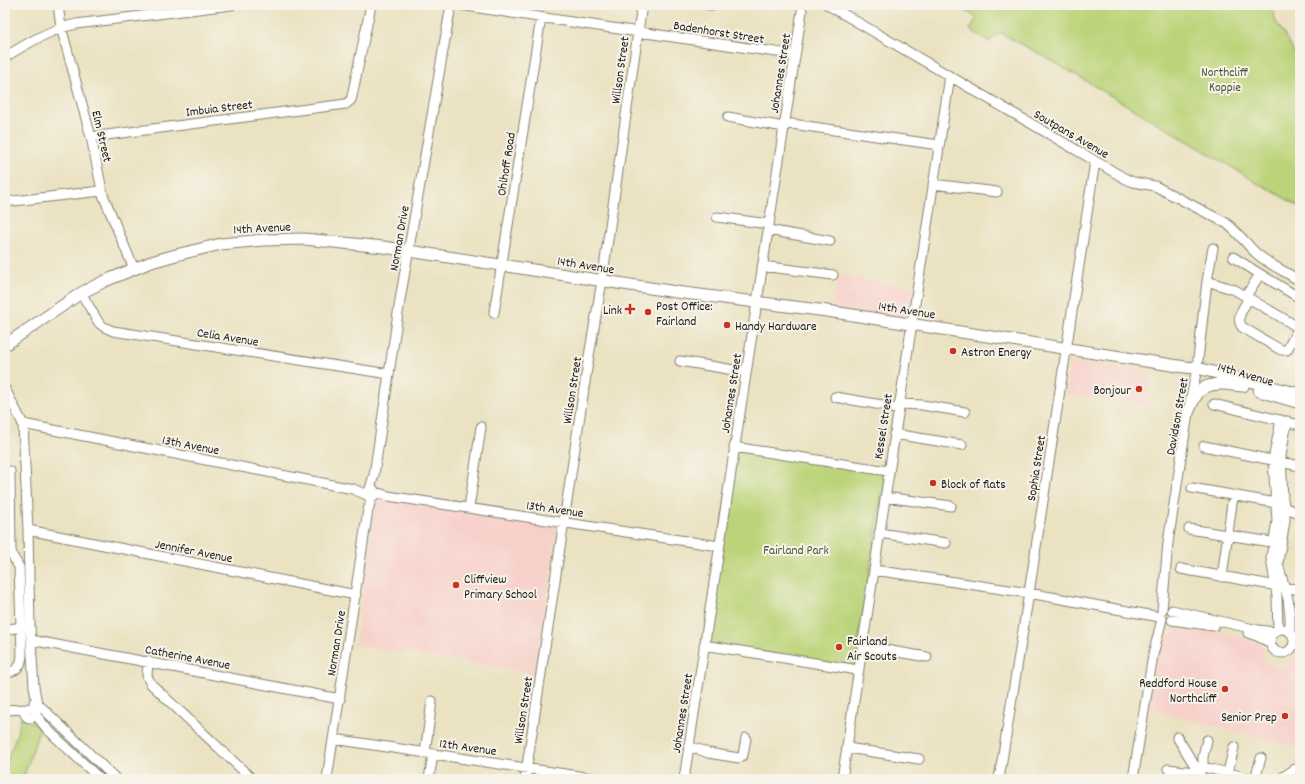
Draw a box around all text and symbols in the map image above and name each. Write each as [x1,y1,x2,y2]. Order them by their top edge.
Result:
street label: Badenhorst Street [672,17,765,50]
street label: Johannes Street [766,32,797,115]
street label: Willson Street [607,35,636,105]
park label: Northcliff Koppie [1201,64,1249,98]
street label: Imbuia Street [185,96,254,123]
street label: Soutpans Avenue [1030,106,1112,165]
street label: Elm Street [85,109,116,164]
street label: Ohlhoff Road [493,131,522,198]
street label: Norman Drive [385,204,416,273]
street label: 14th Avenue [233,218,292,240]
street label: 14th Avenue [556,253,616,280]
place label: Post Office: Fairland [656,298,712,332]
street label: 14th Avenue [877,298,937,325]
place label: Link [603,302,622,321]
marker: Link [625,304,635,314]
marker: Post Office: Fairland [643,307,653,317]
place label: Handy Hardware [735,318,817,337]
marker: Handy Hardware [722,320,732,330]
street label: Celia Avenue [195,324,260,353]
place label: Astron Energy [961,344,1032,363]
marker: Astron Energy [948,346,958,356]
street label: Johannes Street [717,352,748,435]
street label: Willson Street [559,355,588,425]
street label: 14th Avenue [1215,358,1276,393]
street label: Davidson Street [1162,376,1195,457]
place label: Bonjour [1093,382,1131,401]
marker: Bonjour [1134,384,1144,394]
street label: Kessel Street [870,392,899,461]
street label: 13th Avenue [160,432,221,461]
street label: Sophia Street [1023,434,1052,503]
place label: Block of flats [941,476,1006,495]
marker: Block of flats [928,478,938,488]
street label: 13th Avenue [525,497,585,524]
street label: Jennifer Avenue [153,536,234,569]
park label: Fairland Park [763,542,829,561]
place label: Cliffview Primary School [464,571,537,605]
marker: Cliffview Primary School [451,580,461,590]
street label: Norman Drive [323,609,352,678]
place label: Fairland Air Scouts [847,633,897,667]
street label: Catherine Avenue [143,641,232,676]
marker: Fairland Air Scouts [834,642,844,652]
street label: Johannes Street [668,672,699,755]
street label: Willson Street [510,675,539,745]
place label: Reddford House Northcliff [1139,675,1217,709]
marker: Reddford House Northcliff [1220,684,1230,694]
place label: Senior Prep [1221,709,1277,728]
marker: Senior Prep [1280,711,1290,721]
street label: 12th Avenue [438,735,498,762]

